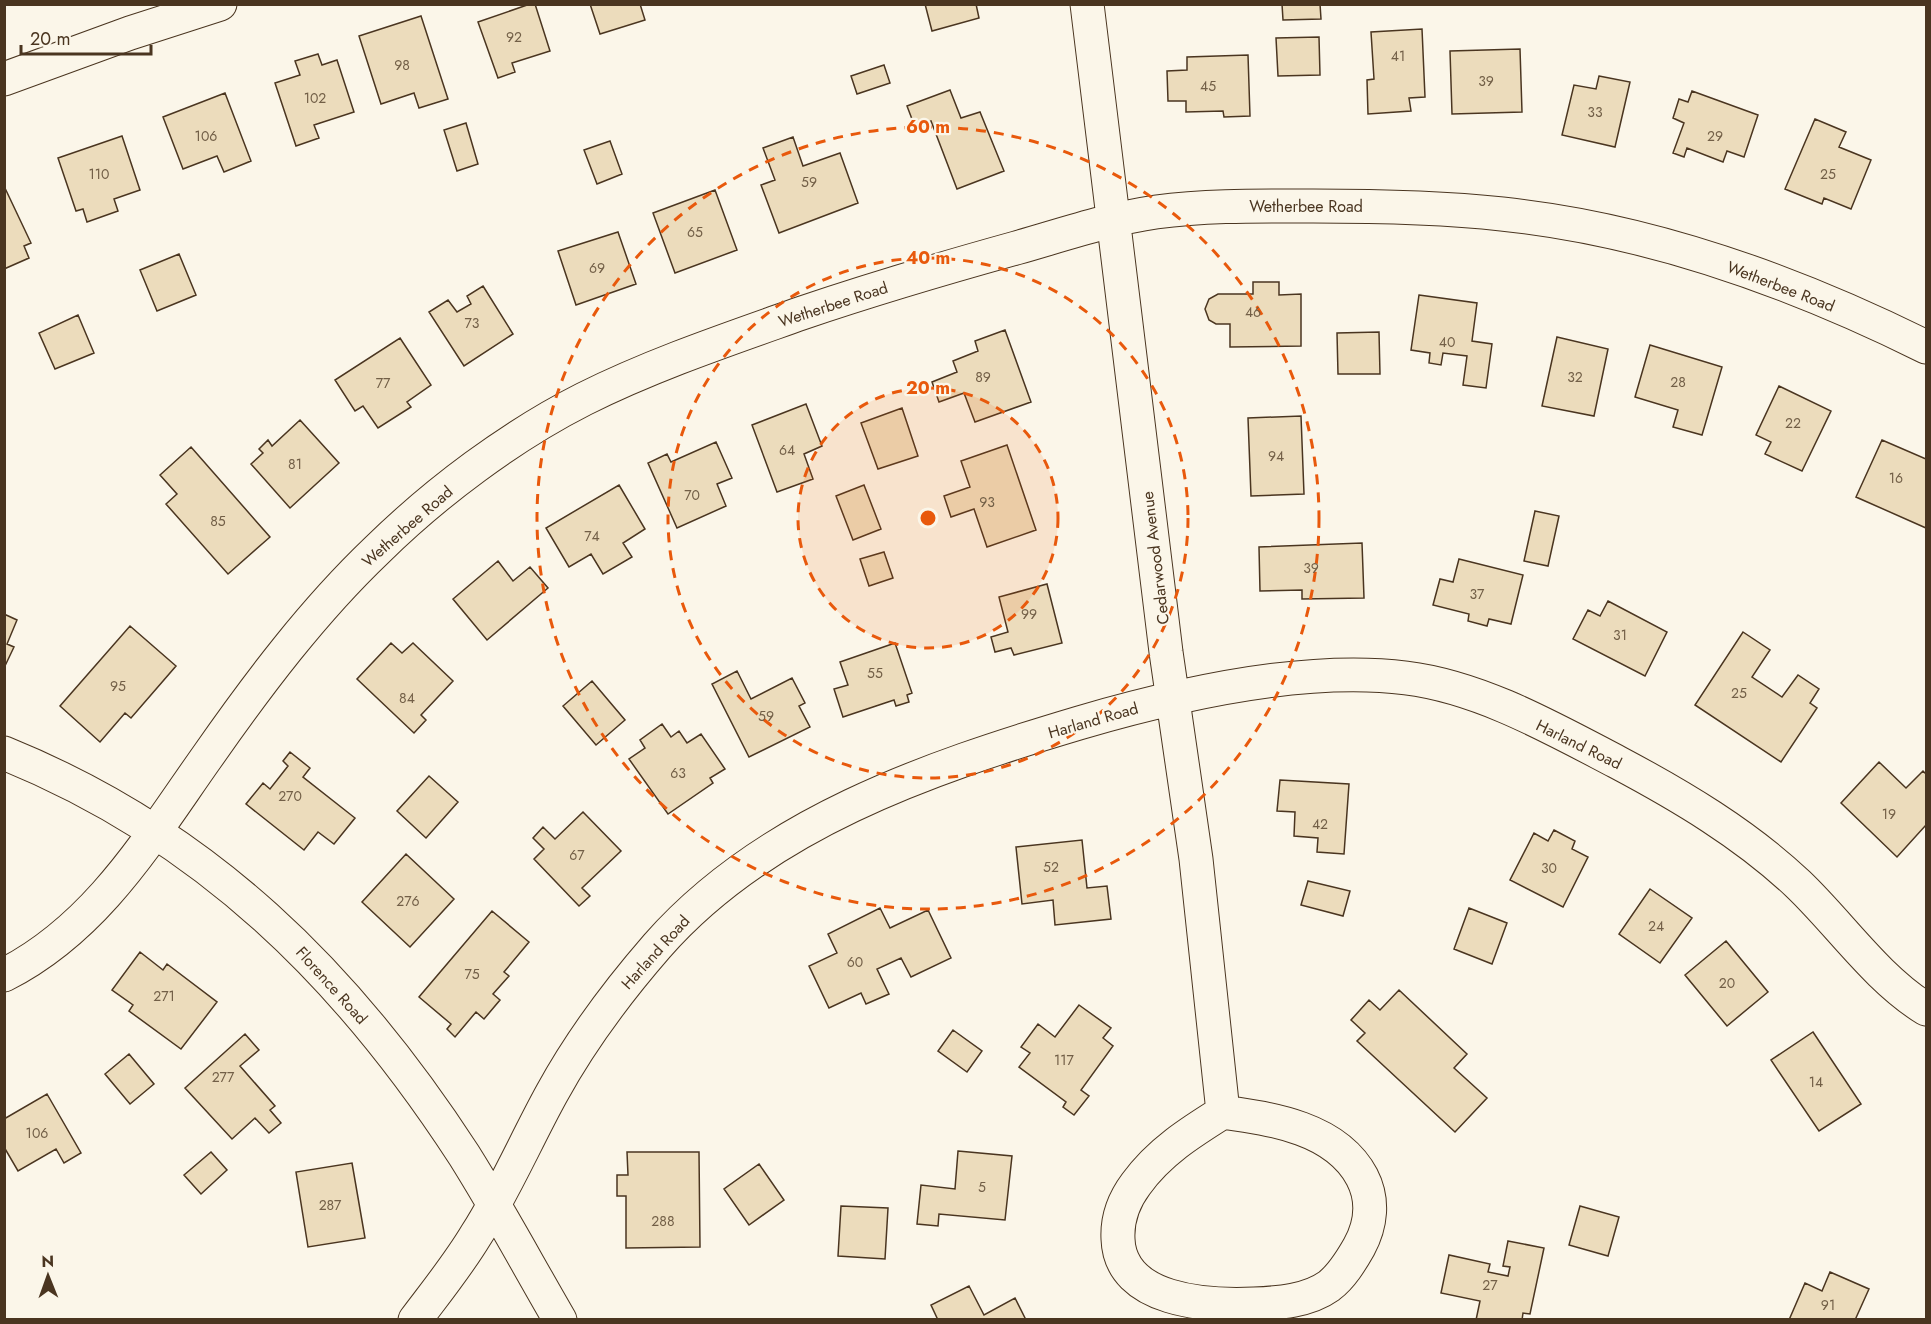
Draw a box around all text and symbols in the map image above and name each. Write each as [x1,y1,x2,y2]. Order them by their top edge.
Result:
scale bar [21,18,152,56]
text: 20 m [30,26,70,52]
house number: 92 [506,27,522,47]
house number: 41 [1391,46,1405,66]
house number: 98 [394,55,410,75]
house number: 39 [1478,71,1494,91]
house number: 45 [1200,76,1216,96]
house number: 102 [304,88,326,108]
house number: 33 [1587,102,1603,122]
text: 60 m [906,114,950,140]
house number: 106 [195,126,217,146]
house number: 29 [1707,126,1723,146]
house number: 110 [89,164,110,184]
house number: 25 [1820,164,1836,184]
house number: 59 [801,172,817,192]
street label: Wetherbee Road [1249,195,1363,218]
house number: 65 [687,222,703,242]
text: 40 m [906,245,950,271]
street label: Wetherbee Road [1724,255,1838,318]
house number: 69 [589,258,605,278]
street label: Wetherbee Road [776,276,891,333]
house number: 46 [1245,302,1261,322]
house number: 73 [465,313,480,333]
house number: 40 [1439,332,1455,352]
house number: 89 [975,367,991,387]
house number: 32 [1567,367,1583,387]
house number: 28 [1670,372,1686,392]
house number: 77 [376,373,391,393]
text: 20 m [906,375,950,401]
house number: 22 [1785,413,1801,433]
house number: 64 [779,440,795,460]
house number: 94 [1268,446,1284,466]
house number: 81 [288,454,302,474]
house number: 16 [1889,468,1903,488]
street label: Wetherbee Road [357,480,458,572]
house number: 70 [684,485,700,505]
street label: Cedarwood Avenue [1136,490,1175,626]
house number: 93 [979,492,995,512]
centre of rings [918,508,938,528]
house number: 85 [210,511,226,531]
house number: 74 [584,526,600,546]
house number: 39 [1303,558,1319,578]
house number: 37 [1470,584,1485,604]
house number: 99 [1021,604,1037,624]
house number: 31 [1613,625,1627,645]
house number: 55 [867,663,883,683]
house number: 95 [110,676,126,696]
house number: 25 [1731,683,1747,703]
house number: 84 [399,688,415,708]
street label: Harland Road [1045,697,1141,744]
house number: 59 [758,706,774,726]
street label: Harland Road [1532,714,1626,775]
house number: 63 [670,763,686,783]
house number: 270 [278,786,302,806]
house number: 19 [1882,804,1896,824]
house number: 42 [1312,814,1328,834]
house number: 67 [569,845,585,865]
house number: 52 [1043,857,1059,877]
house number: 30 [1541,858,1557,878]
house number: 276 [396,891,420,911]
street label: Harland Road [616,910,695,995]
house number: 24 [1648,916,1664,936]
street label: Florence Road [290,941,373,1029]
house number: 60 [847,952,863,972]
house number: 75 [464,964,480,984]
house number: 20 [1719,973,1735,993]
house number: 271 [153,986,175,1006]
house number: 117 [1054,1050,1075,1070]
house number: 277 [212,1067,235,1087]
house number: 14 [1809,1072,1823,1092]
house number: 106 [26,1123,48,1143]
house number: 5 [978,1177,986,1197]
house number: 287 [319,1195,342,1215]
house number: 288 [651,1211,675,1231]
north arrow [18,1246,78,1306]
text: N [41,1250,54,1273]
house number: 27 [1482,1275,1498,1295]
house number: 91 [1821,1295,1835,1315]

